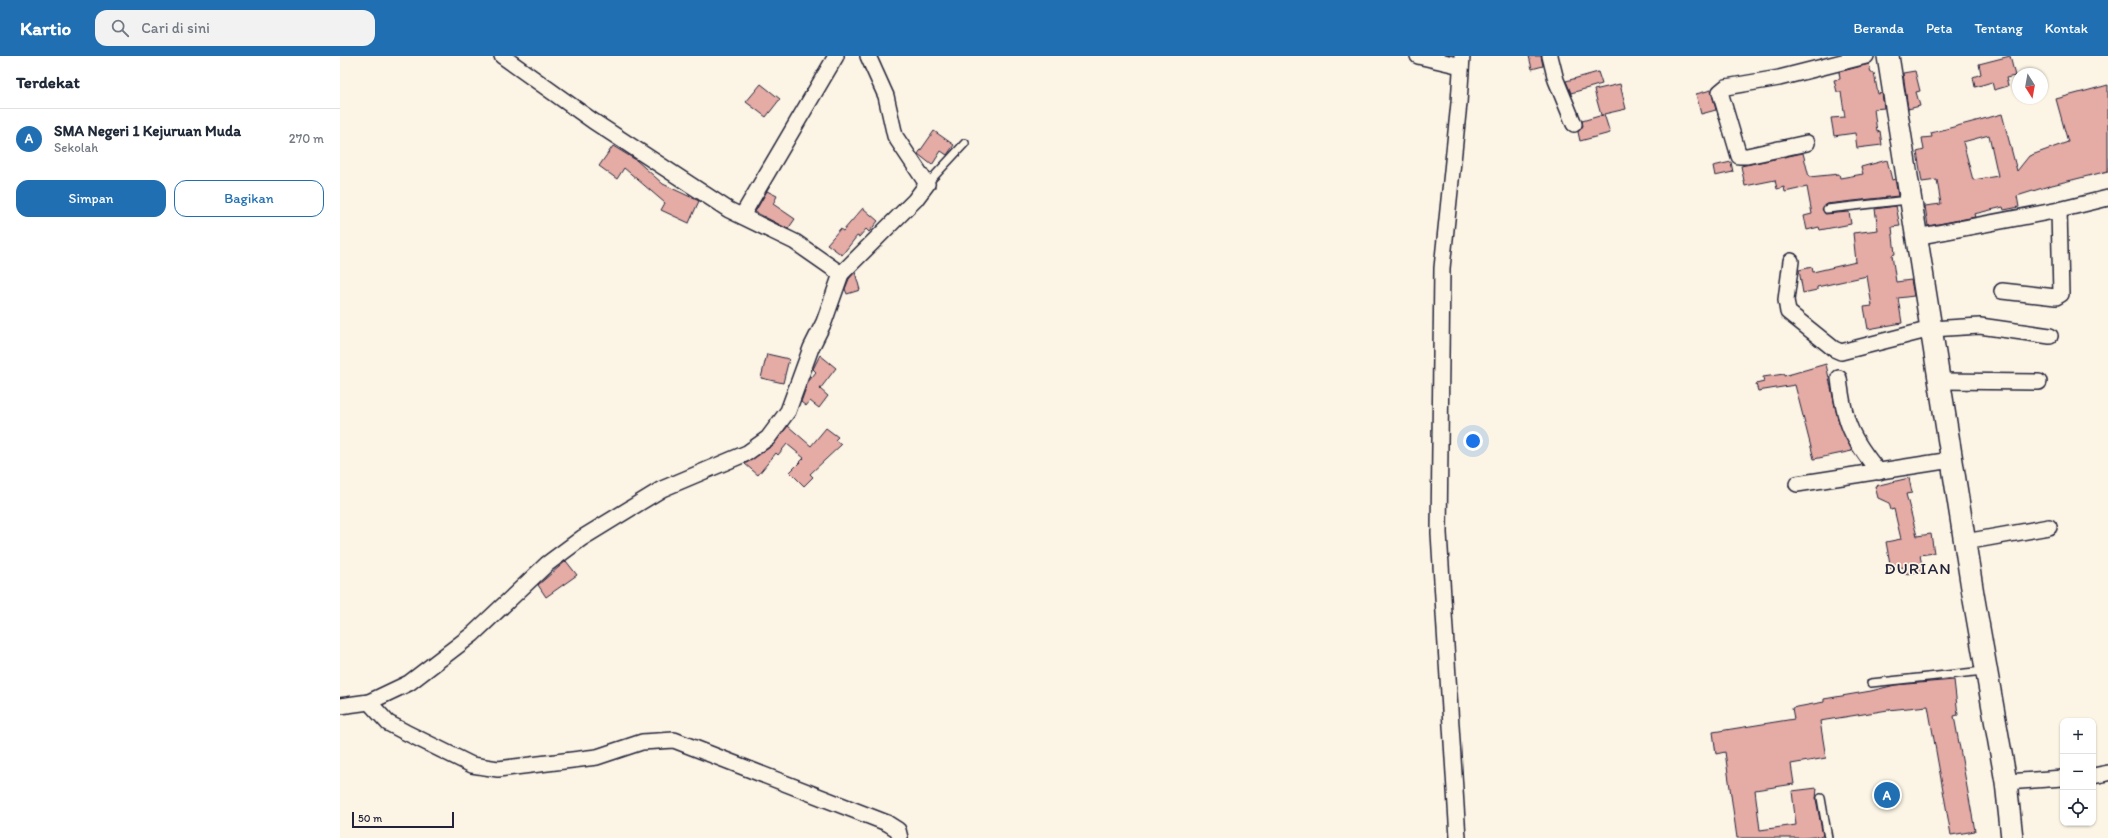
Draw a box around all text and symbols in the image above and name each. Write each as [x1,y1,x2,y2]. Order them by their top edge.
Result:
search box [95,10,375,46]
text: Kartio [20,17,71,40]
icon: search [109,17,131,39]
text: Cari di sini [141,19,210,37]
text: Beranda [1853,20,1904,37]
text: Peta [1926,20,1952,37]
text: Tentang [1974,20,2023,37]
text: Kontak [2045,20,2088,37]
north arrow [2012,68,2048,104]
text: Terdekat [16,72,80,92]
text: SMA Negeri 1 Kejuruan Muda [54,122,241,140]
text: A [25,131,33,146]
text: 270 m [289,131,324,146]
text: Sekolah [54,140,98,155]
button: Simpan [16,180,166,217]
button: Bagikan [174,180,324,217]
your location [1463,431,1483,451]
district label: DURIAN [1884,558,1952,578]
map controls [2060,718,2096,826]
button: + [2060,718,2096,754]
button: − [2060,754,2096,790]
pin: A [1874,780,1900,810]
button: locate [2060,790,2096,826]
scale bar [352,810,454,829]
text: 50 m [358,812,382,825]

